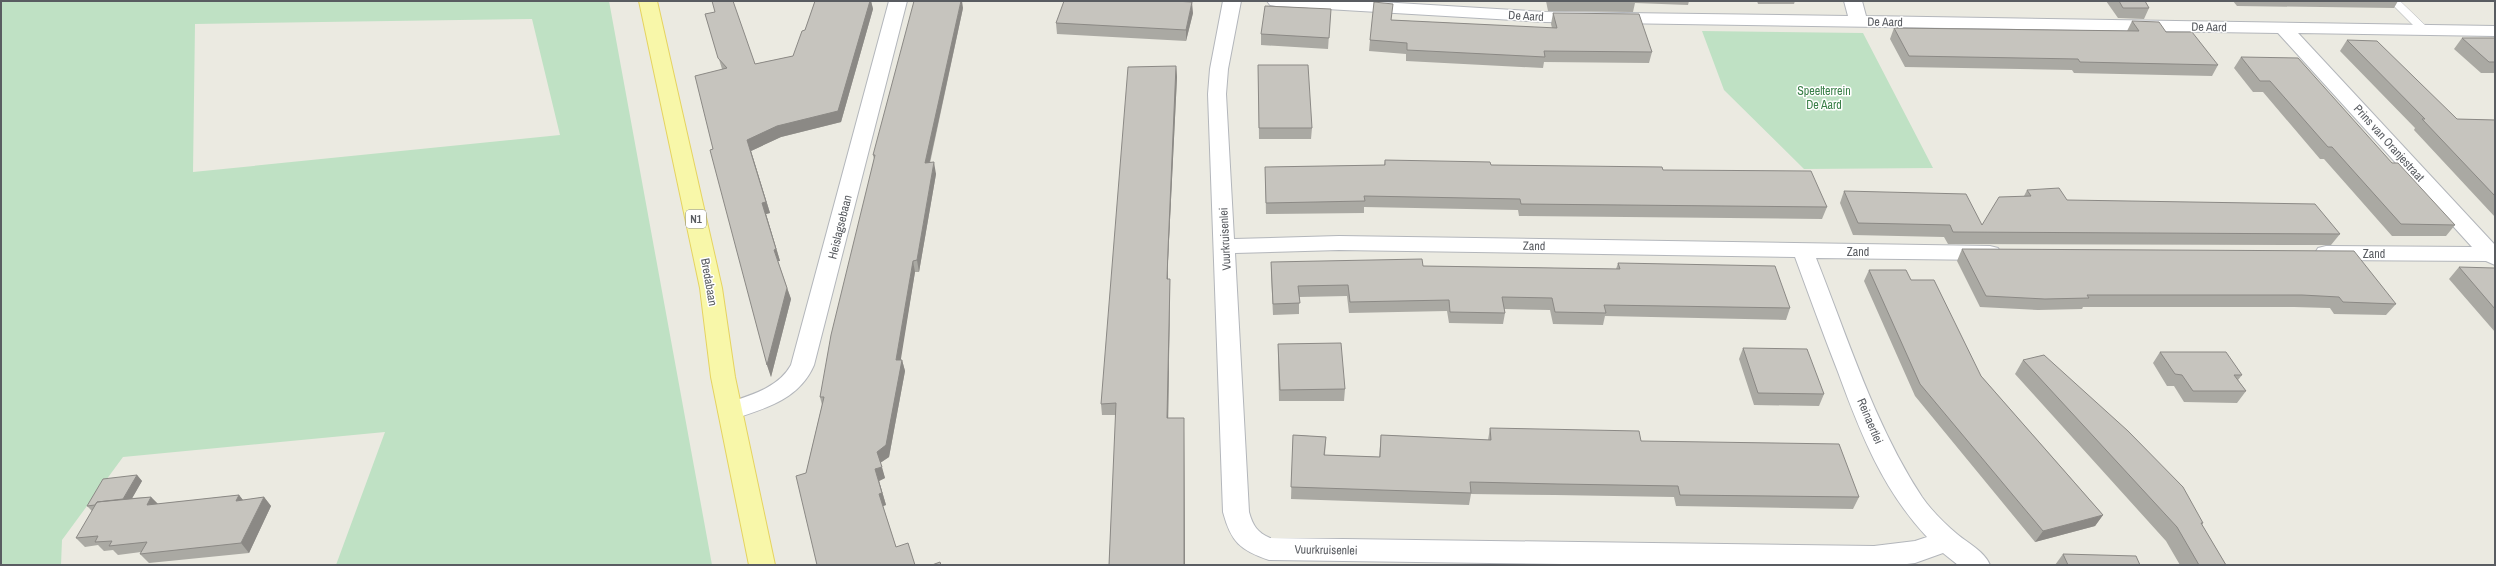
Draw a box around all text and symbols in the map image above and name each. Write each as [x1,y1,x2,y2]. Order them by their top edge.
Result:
street label: De Aard [1508,7,1544,25]
street label: De Aard [1867,14,1903,30]
street label: De Aard [2191,19,2227,35]
park label: Speelterrein De Aard [1797,83,1851,113]
street label: Prins van Oranjestraat [2350,101,2428,185]
street label: Heislagsebaan [824,193,856,261]
street label: Vuurkruisenlei [1215,207,1235,271]
road number: N1 [686,210,706,228]
street label: Zand [1523,238,1545,254]
street label: Zand [1847,244,1869,260]
street label: Zand [2363,246,2385,262]
street label: Bredabaan [697,257,721,307]
street label: Reinaertlei [1853,396,1887,446]
street label: Vuurkruisenlei [1294,541,1358,559]

